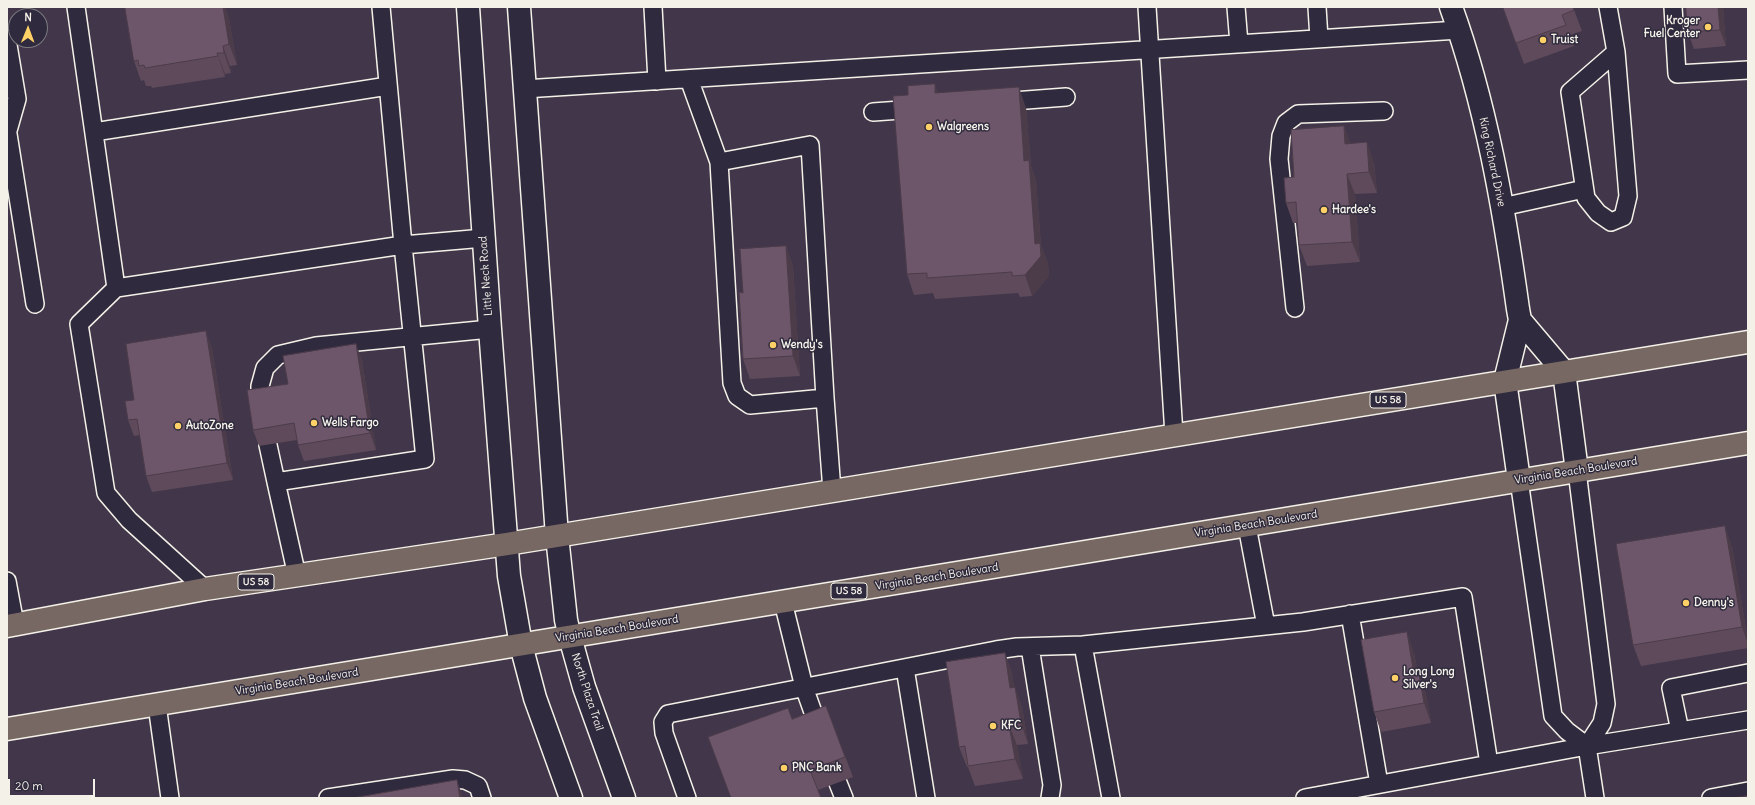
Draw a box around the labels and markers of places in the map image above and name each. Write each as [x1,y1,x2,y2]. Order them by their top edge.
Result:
place label: Kroger Fuel Center [1644,14,1700,40]
marker: Kroger Fuel Center [1703,22,1713,32]
place label: Truist [1551,33,1578,47]
marker: Truist [1538,35,1548,45]
place label: Walgreens [937,120,989,134]
marker: Walgreens [924,122,934,132]
place label: Hardee's [1332,203,1376,217]
marker: Hardee's [1319,205,1329,215]
place label: Wendy's [781,338,823,352]
marker: Wendy's [768,340,778,350]
place label: Wells Fargo [322,416,379,430]
marker: Wells Fargo [309,418,319,428]
place label: AutoZone [186,419,234,433]
marker: AutoZone [173,421,183,431]
place label: Denny's [1694,596,1734,610]
marker: Denny's [1681,598,1691,608]
place label: Long Long Silver's [1403,665,1455,691]
marker: Long Long Silver's [1390,673,1400,683]
place label: KFC [1001,719,1021,733]
marker: KFC [988,721,998,731]
place label: PNC Bank [792,761,842,775]
marker: PNC Bank [779,763,789,773]

